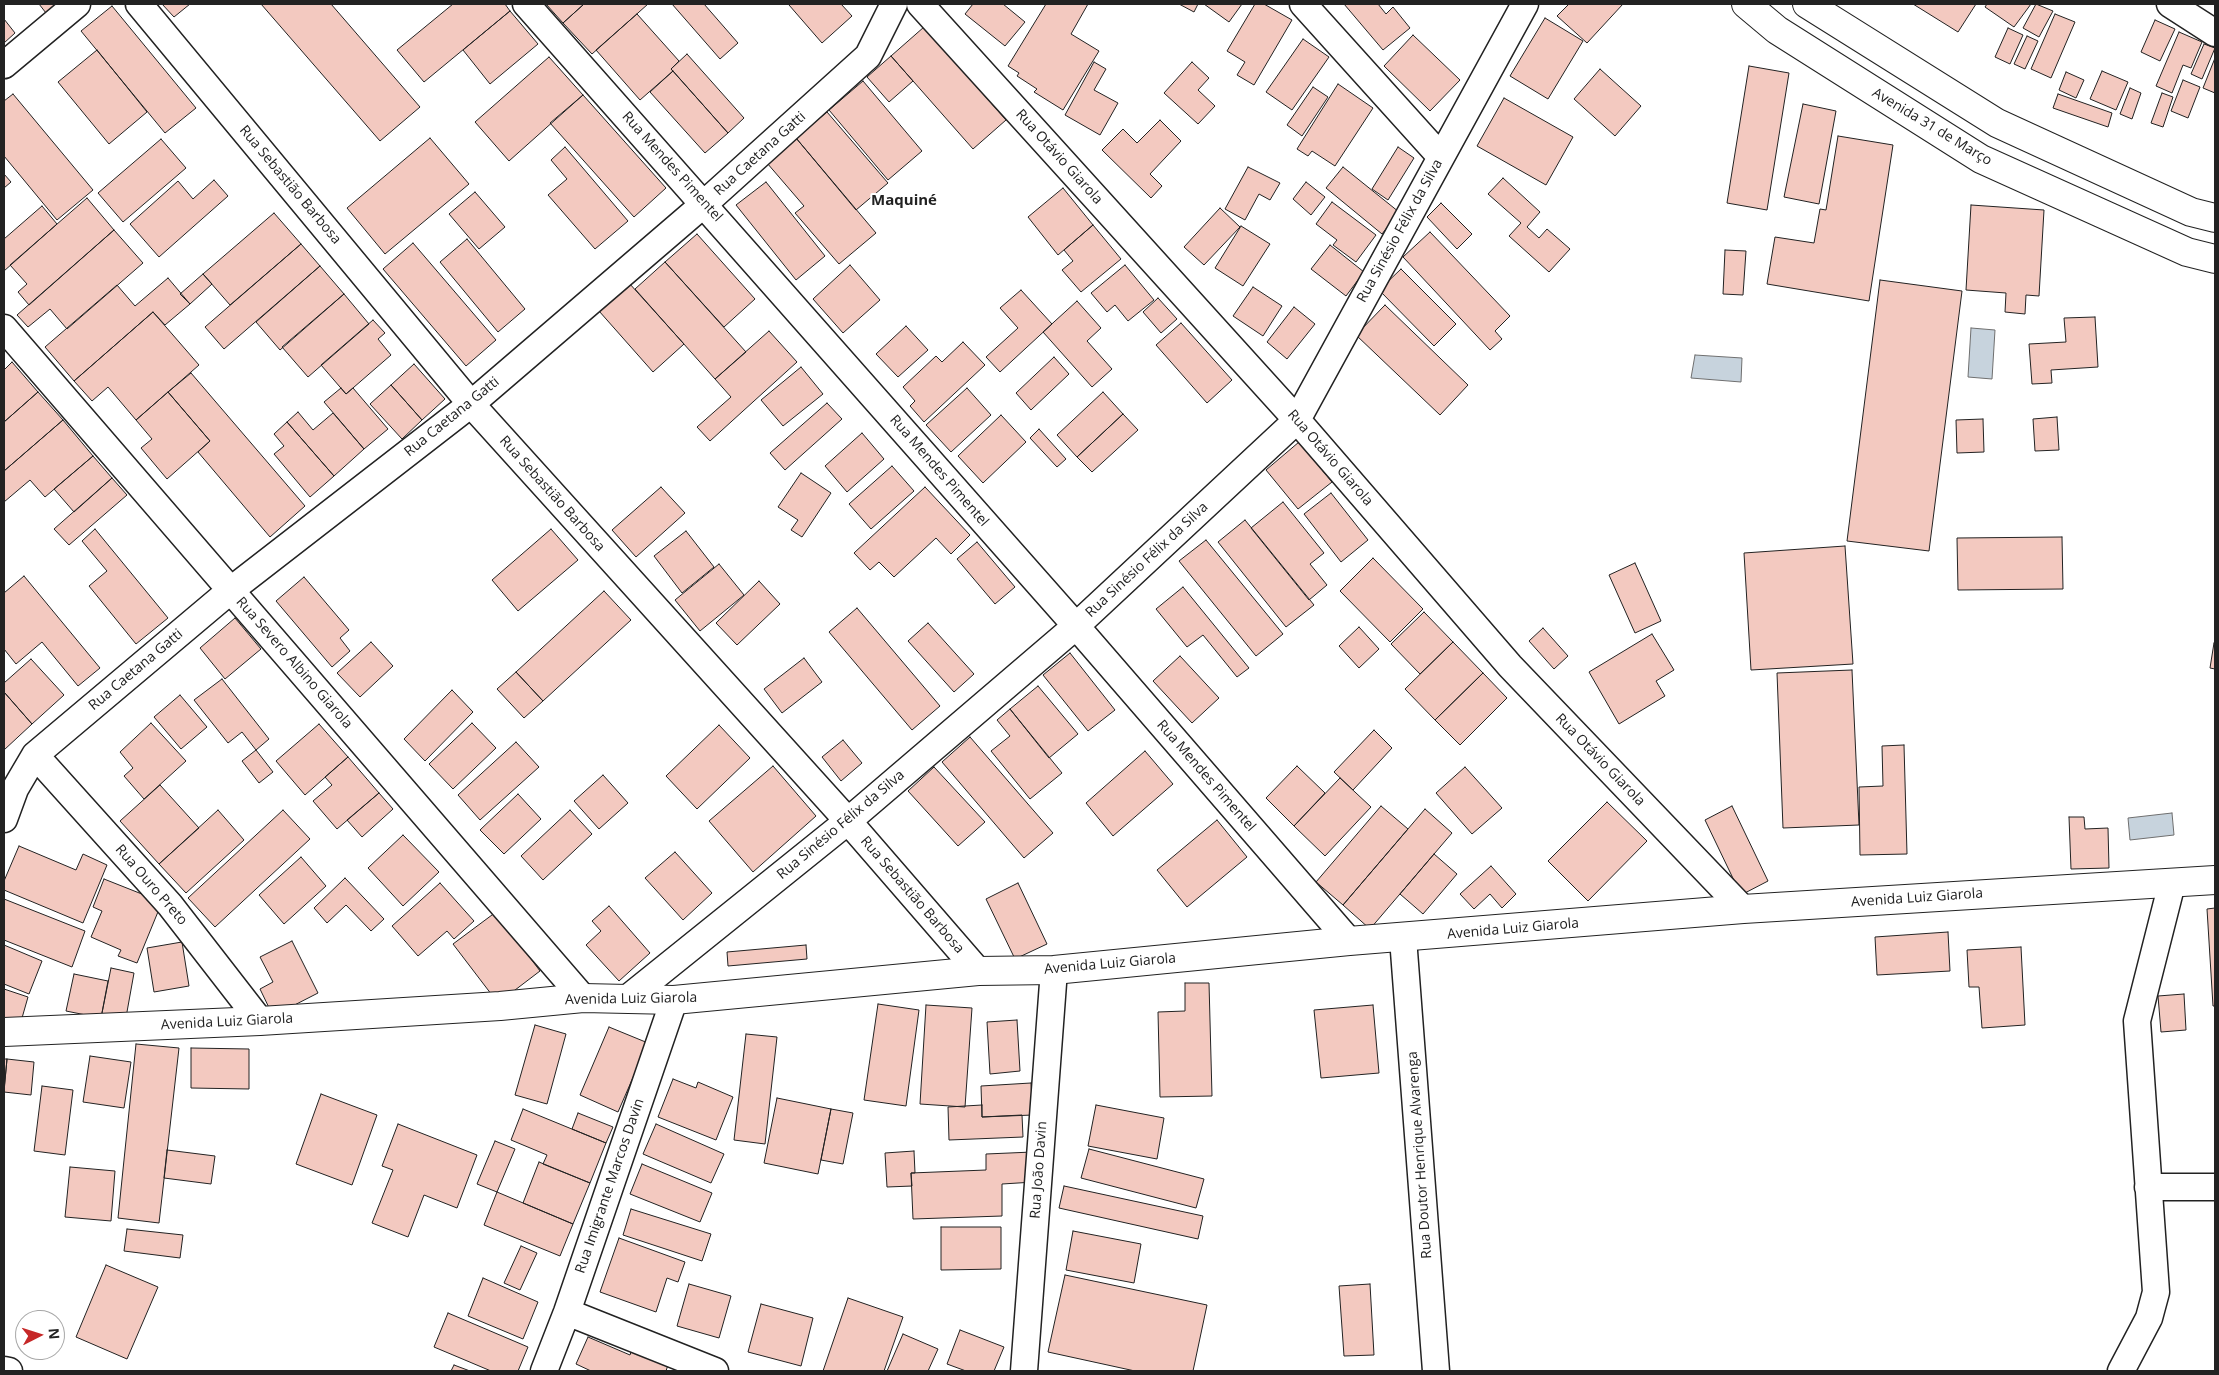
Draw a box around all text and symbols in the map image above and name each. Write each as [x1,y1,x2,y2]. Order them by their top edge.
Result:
street label: Avenida 31 de Março [1869,85,1995,169]
street label: Rua Otávio Giarola [1012,106,1106,208]
street label: Rua Caetana Gatti [711,108,809,200]
street label: Rua Mendes Pimentel [618,109,726,225]
street label: Rua Sebastião Barbosa [236,122,344,248]
street label: Rua Sinésio Félix da Silva [1354,156,1446,306]
district label: Maquiné [871,192,937,210]
street label: Rua Caetana Gatti [401,374,503,460]
street label: Rua Otávio Giarola [1284,407,1376,509]
street label: Rua Mendes Pimentel [886,412,992,530]
street label: Rua Sebastião Barbosa [496,433,608,555]
street label: Rua Sinésio Félix da Silva [1082,499,1212,621]
street label: Rua Severo Albino Giarola [232,594,356,732]
street label: Rua Caetana Gatti [86,626,186,714]
street label: Rua Otávio Giarola [1552,710,1648,810]
street label: Rua Mendes Pimentel [1153,717,1259,835]
street label: Rua Sinésio Félix da Silva [774,767,908,883]
street label: Rua Sebastião Barbosa [857,833,967,957]
street label: Rua Ouro Preto [111,841,191,929]
street label: Avenida Luiz Giarola [1850,885,1984,911]
street label: Avenida Luiz Giarola [1446,915,1580,943]
street label: Avenida Luiz Giarola [1043,950,1177,978]
street label: Avenida Luiz Giarola [565,989,697,1009]
street label: Avenida Luiz Giarola [160,1010,294,1034]
street label: Rua Doutor Henrique Alvarenga [1404,1051,1436,1259]
street label: Rua Imigrante Marcos Davin [572,1096,648,1276]
street label: Rua João Davin [1027,1121,1051,1219]
north arrow [15,1310,65,1360]
text: N [44,1327,64,1340]

